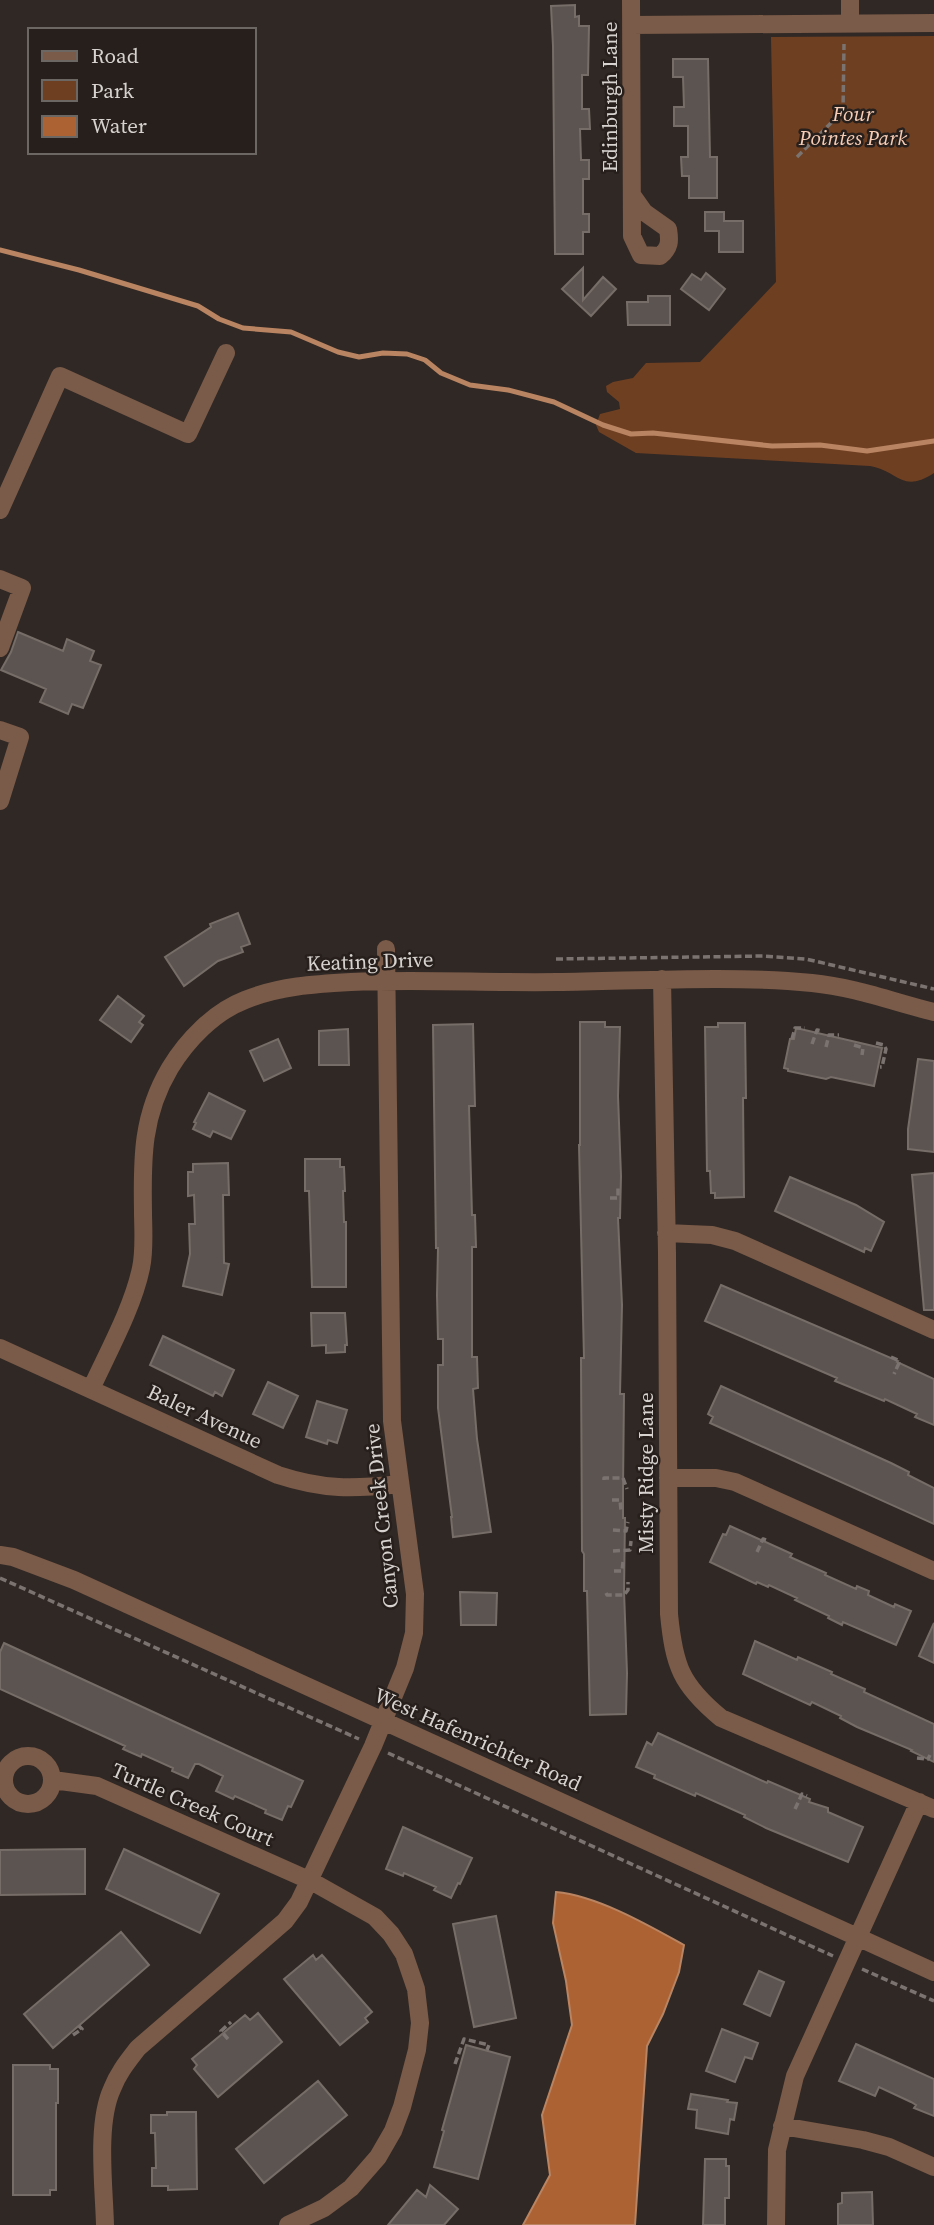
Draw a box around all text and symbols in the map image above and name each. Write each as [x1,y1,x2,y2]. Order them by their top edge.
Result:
street label: Edinburgh Lane [595,21,624,173]
legend [28,28,256,154]
text: Road [91,41,139,70]
text: Park [91,76,135,105]
park label: Four Pointes Park [798,99,907,152]
text: Water [91,111,147,140]
street label: Keating Drive [306,944,434,978]
street label: Baler Avenue [143,1377,267,1455]
street label: Misty Ridge Lane [631,1392,660,1554]
street label: Canyon Creek Drive [357,1422,405,1610]
street label: West Hafenrichter Road [370,1680,586,1798]
street label: Turtle Creek Court [107,1755,279,1853]

